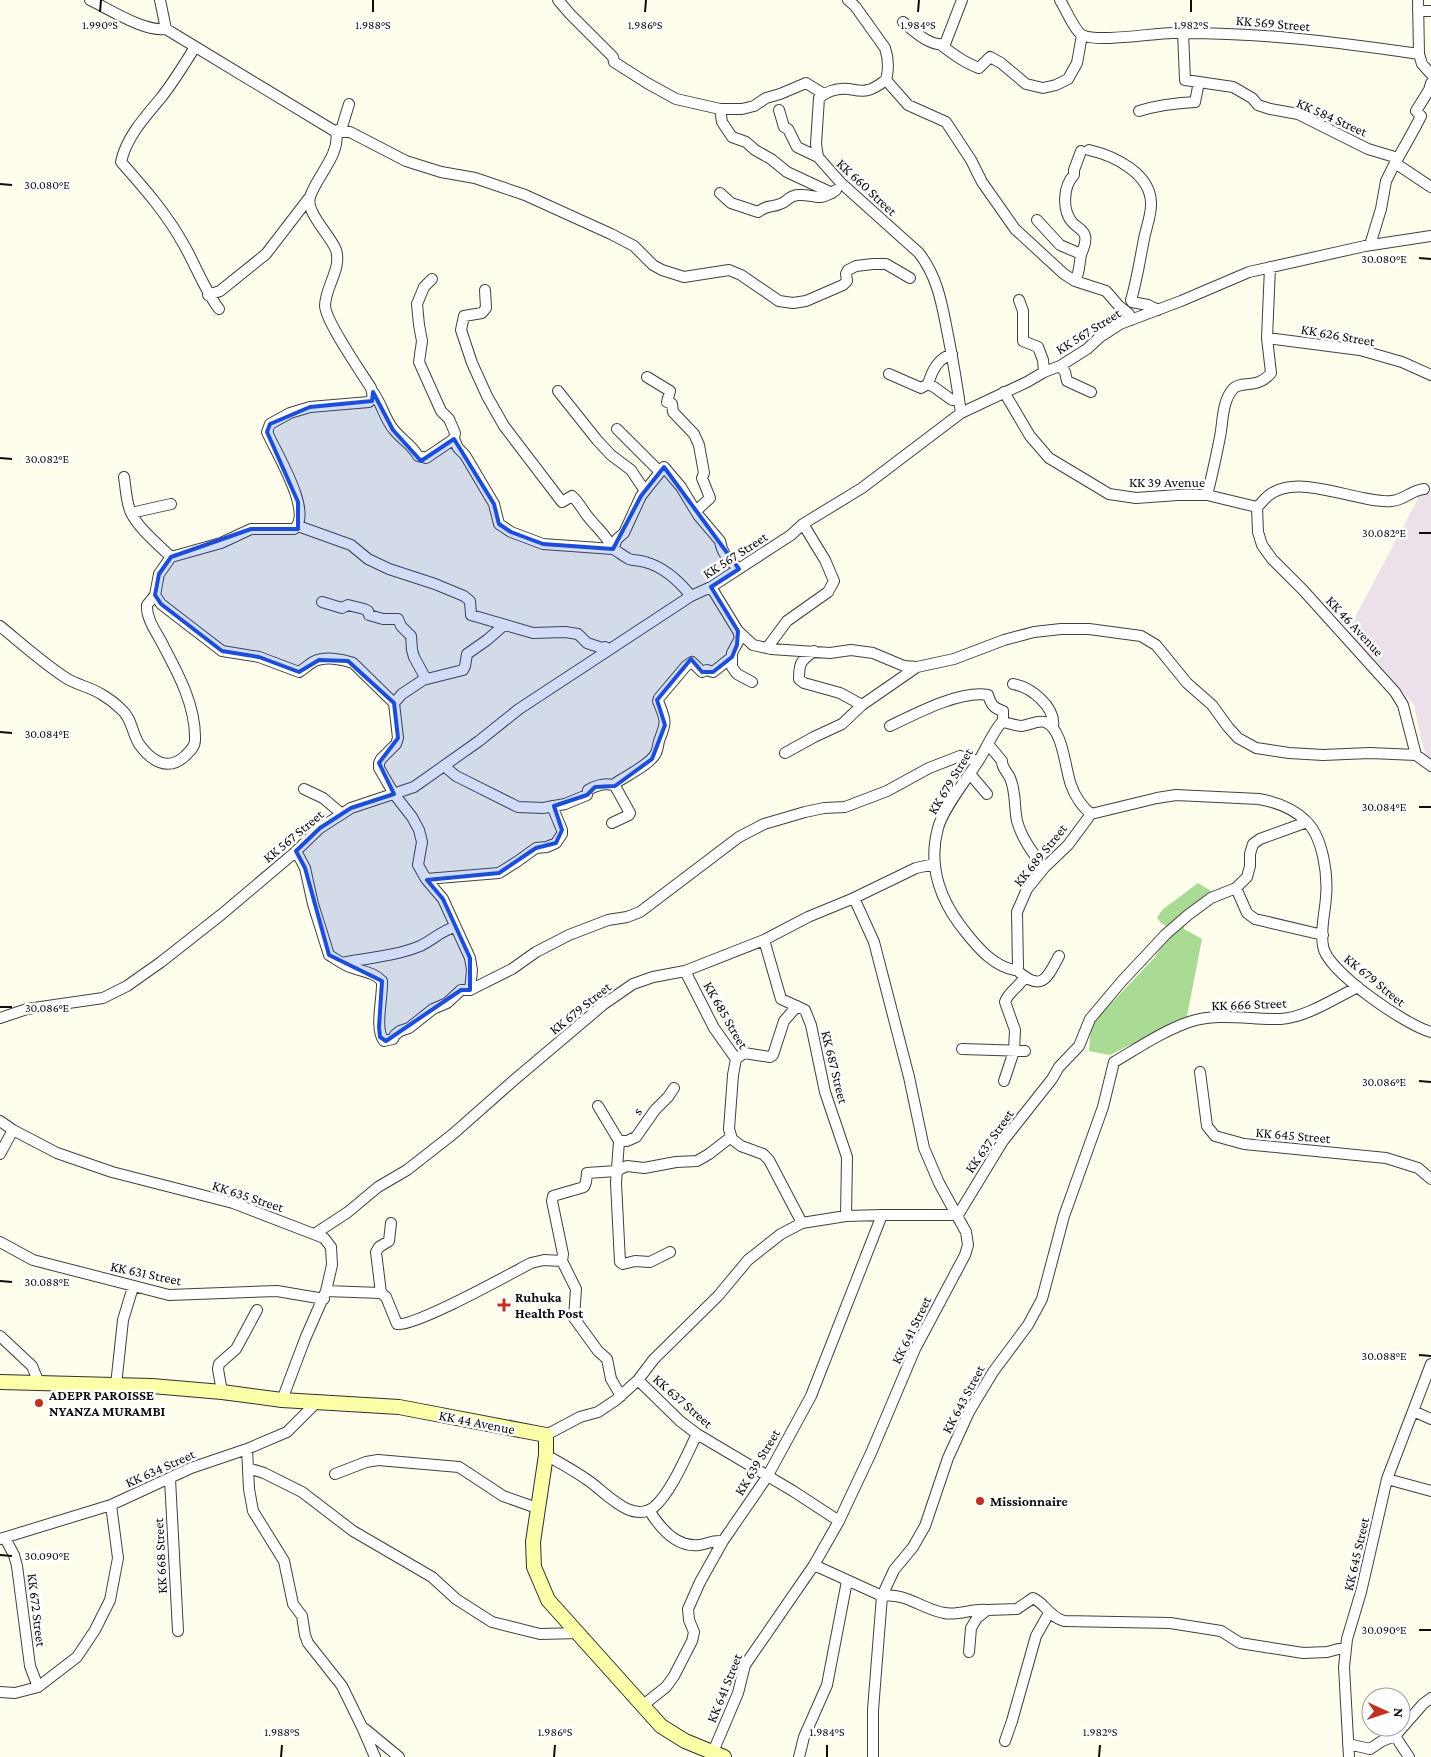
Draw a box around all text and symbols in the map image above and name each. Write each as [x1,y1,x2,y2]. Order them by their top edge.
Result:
street label: KK 569 Street [1235,12,1311,34]
text: 1.990°S [82,18,118,32]
text: 1.988°S [355,18,391,32]
text: 1.986°S [628,18,663,32]
text: 1.984°S [900,18,936,32]
text: 1.982°S [1174,18,1209,32]
street label: KK 584 Street [1294,94,1370,140]
street label: KK 660 Street [834,155,901,219]
text: 30.080°E [24,178,70,192]
text: 30.080°E [1361,252,1407,266]
street label: KK 567 Street [1052,304,1124,357]
street label: KK 626 Street [1300,321,1377,349]
text: 30.082°E [25,452,70,466]
street label: KK 39 Avenue [1129,474,1205,490]
text: 30.082°E [1362,526,1407,540]
street label: KK 567 Street [700,528,771,582]
street label: KK 46 Avenue [1323,592,1387,660]
text: 30.084°E [25,727,70,741]
street label: KK 679 Street [924,745,976,817]
text: 30.084°E [1362,800,1407,814]
street label: KK 567 Street [260,806,327,866]
street label: KK 689 Street [1010,820,1070,889]
street label: KK 679 Street [1341,950,1409,1010]
street label: KK 679 Street [546,978,614,1038]
street label: KK 685 Street [700,978,752,1052]
street label: KK 666 Street [1211,995,1287,1013]
text: 30.086°E [25,1001,70,1015]
street label: KK 687 Street [818,1029,852,1105]
text: 30.086°E [1362,1075,1407,1089]
street label: s [629,1104,645,1118]
street label: KK 637 Street [961,1106,1017,1176]
street label: KK 645 Street [1255,1124,1331,1146]
street label: KK 635 Street [210,1177,286,1215]
street label: KK 631 Street [109,1258,183,1288]
text: 30.088°E [25,1275,70,1289]
place label: Ruhuka Health Post [515,1289,584,1321]
street label: KK 641 Street [888,1293,934,1366]
marker: Ruhuka Health Post [497,1298,511,1312]
text: 30.088°E [1362,1349,1407,1363]
street label: KK 643 Street [938,1362,988,1436]
street label: KK 637 Street [650,1371,716,1431]
place label: ADEPR PAROISSE NYANZA MURAMBI [48,1387,166,1419]
marker: ADEPR PAROISSE NYANZA MURAMBI [33,1397,45,1409]
street label: KK 44 Avenue [438,1407,516,1437]
street label: KK 639 Street [731,1426,783,1498]
street label: KK 634 Street [123,1445,198,1490]
place label: Missionnaire [990,1493,1068,1509]
marker: Missionnaire [974,1495,986,1507]
street label: KK 645 Street [1340,1515,1372,1592]
street label: KK 668 Street [150,1517,170,1594]
text: 30.090°E [24,1549,70,1563]
street label: KK 672 Street [25,1572,49,1648]
text: 30.090°E [1361,1623,1407,1637]
street label: KK 641 Street [703,1651,745,1725]
north arrow [1361,1687,1411,1737]
text: N [1391,1707,1407,1718]
text: 1.988°S [264,1725,300,1739]
text: 1.986°S [538,1725,573,1739]
text: 1.984°S [809,1725,845,1739]
text: 1.982°S [1083,1725,1118,1739]

